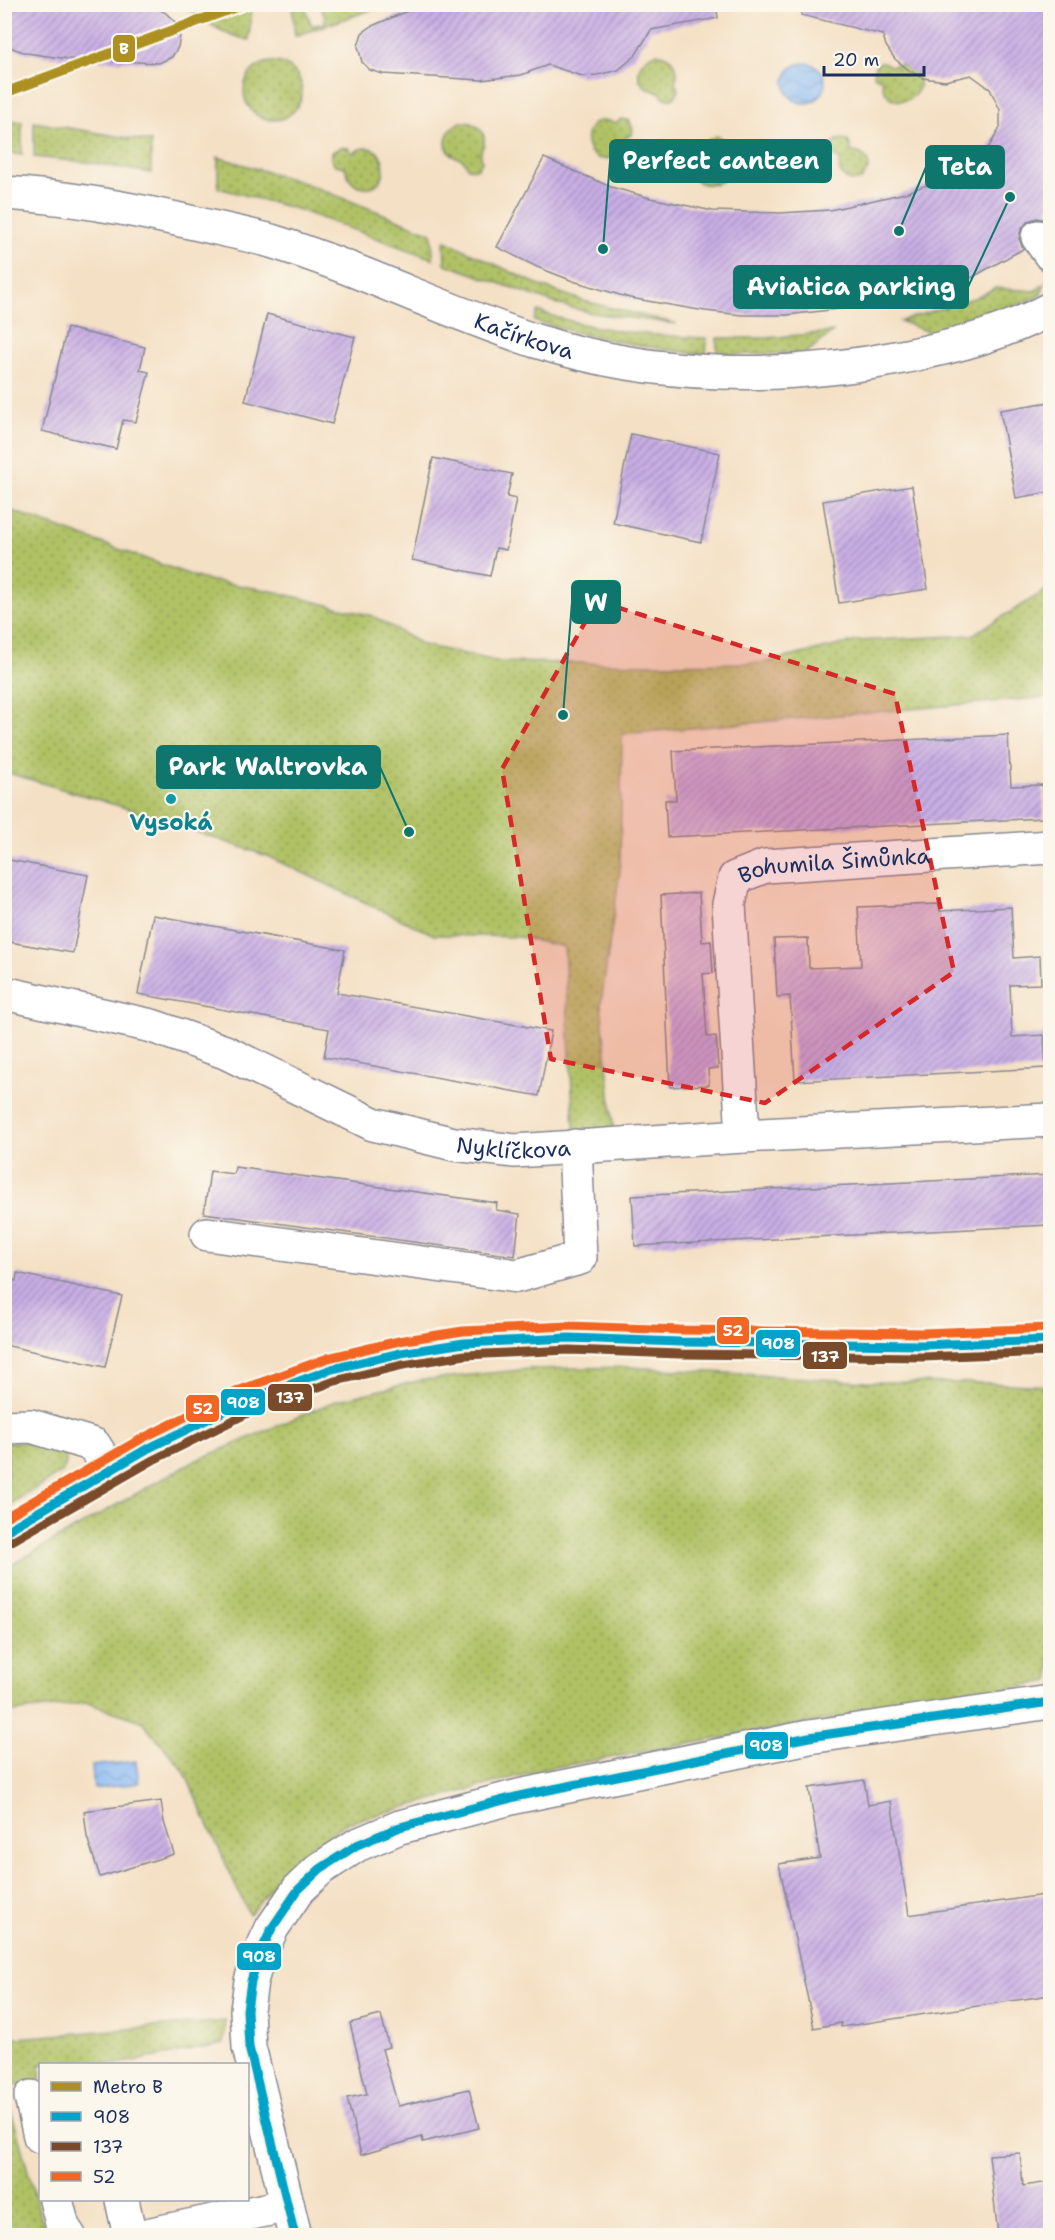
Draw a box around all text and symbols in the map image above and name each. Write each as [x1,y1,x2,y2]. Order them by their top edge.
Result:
line badge: B [112,34,136,63]
text: B [119,38,129,59]
scale bar [824,39,924,77]
text: 20 m [833,48,879,72]
callout: Perfect canteen [610,140,831,182]
text: Perfect canteen [622,145,820,177]
callout: Teta [926,146,1004,188]
text: Teta [938,151,993,183]
callout: Aviatica parking [734,266,968,308]
text: Aviatica parking [746,271,956,303]
street label: Kačírkova [470,306,577,366]
callout: W [572,581,620,623]
text: W [584,587,608,619]
callout: Park Waltrovka [157,746,380,788]
text: Park Waltrovka [169,751,368,783]
marker: Vysoká [164,792,178,806]
place label: Vysoká [129,808,213,837]
street label: Bohumila Šimůnka [734,841,931,890]
street label: Nyklíčkova [455,1130,572,1166]
line badge: 52 [716,1316,750,1345]
text: 52 [723,1320,743,1341]
line badge: 908 [755,1329,801,1358]
text: 908 [761,1333,795,1354]
line badge: 137 [802,1341,848,1370]
text: 137 [811,1346,839,1367]
line badge: 137 [267,1383,313,1412]
text: 137 [276,1387,304,1408]
line badge: 908 [220,1388,266,1416]
text: 908 [226,1392,260,1413]
line badge: 52 [185,1394,220,1423]
text: 52 [193,1398,213,1419]
line badge: 908 [744,1731,789,1760]
text: 908 [749,1735,783,1756]
line badge: 908 [236,1942,282,1971]
text: 908 [242,1946,276,1967]
legend [39,2063,249,2201]
text: Metro B [93,2075,163,2099]
text: 908 [93,2105,130,2129]
text: 137 [93,2135,123,2159]
text: 52 [93,2165,116,2189]

